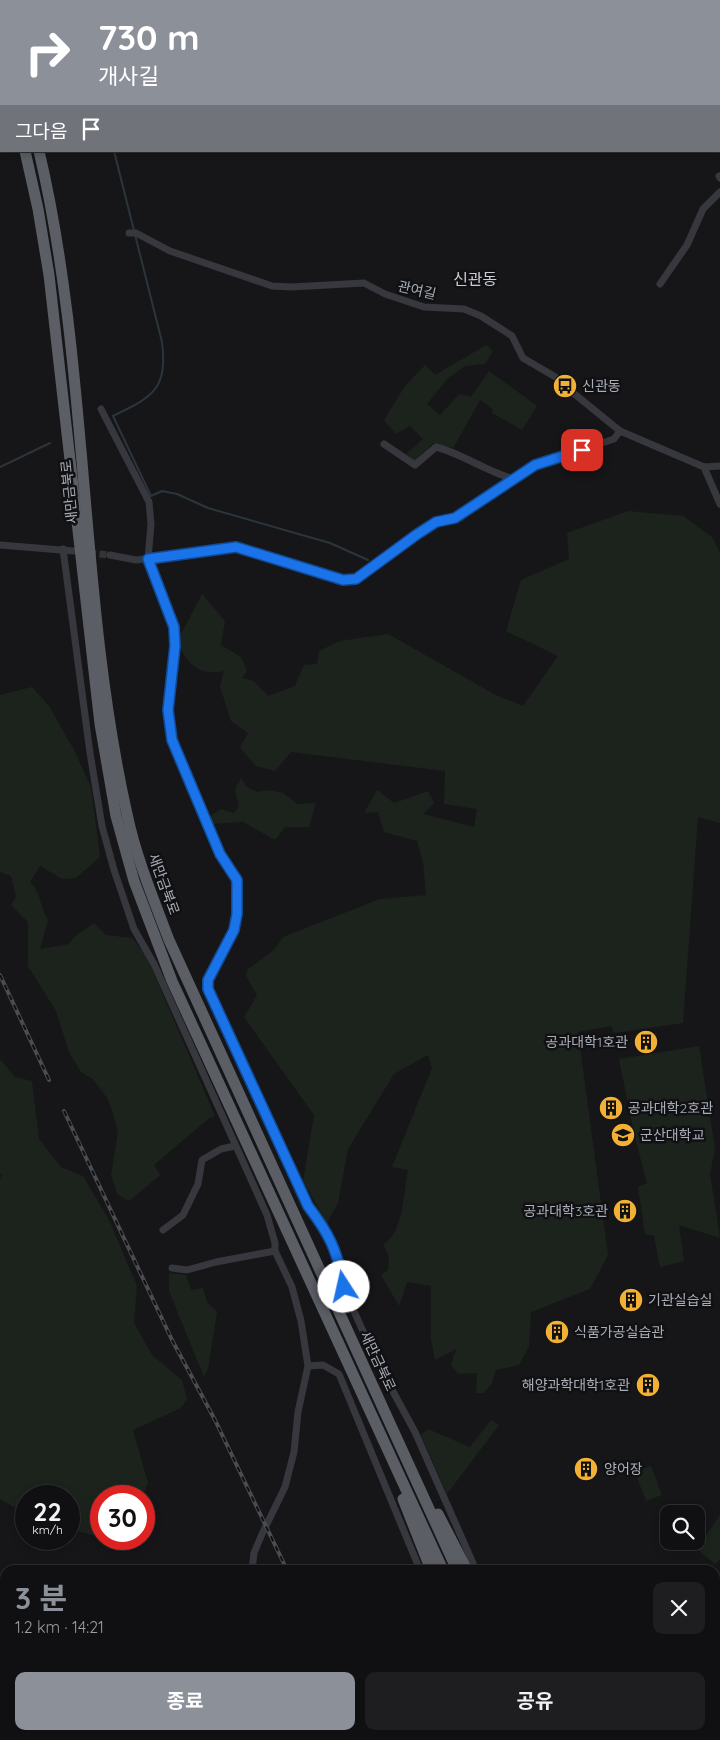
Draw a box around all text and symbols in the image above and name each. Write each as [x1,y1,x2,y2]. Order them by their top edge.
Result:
text: 730 m [98,15,200,59]
icon: right [15,20,80,85]
text: 개사길 [98,62,159,90]
icon: arrive [77,115,105,143]
text: 그다음 [15,119,67,143]
district label: 신관동 [453,269,497,289]
street label: 관여길 [396,277,438,303]
bus stop icon: 신관동 [552,373,578,399]
place label: 신관동 [582,377,621,395]
pin [561,429,603,471]
icon: arrive [568,436,596,464]
street label: 새만금북로 [57,459,81,525]
street label: 새만금북로 [145,851,184,917]
building icon: 공과대학1호관 [633,1029,659,1055]
place label: 공과대학1호관 [546,1033,628,1051]
building icon: 공과대학2호관 [598,1095,624,1121]
place label: 공과대학2호관 [628,1099,713,1117]
school or university icon: 군산대학교 [610,1122,636,1148]
place label: 군산대학교 [640,1126,705,1144]
building icon: 공과대학3호관 [612,1198,638,1224]
place label: 공과대학3호관 [523,1202,608,1220]
position arrow [317,1260,369,1312]
building icon: 기관실습실 [618,1287,644,1313]
place label: 기관실습실 [648,1291,712,1309]
building icon: 식품가공실습관 [544,1319,570,1345]
place label: 식품가공실습관 [574,1323,664,1341]
street label: 새만금북로 [356,1328,400,1394]
building icon: 해양과학대학1호관 [635,1372,661,1398]
place label: 해양과학대학1호관 [522,1376,630,1394]
building icon: 양어장 [573,1456,599,1482]
place label: 양어장 [604,1460,643,1478]
speed limit sign: 30 [90,1485,155,1550]
text: 22 [33,1496,62,1527]
map controls [660,1505,705,1550]
button: search [660,1505,705,1550]
text: km/h [32,1522,63,1537]
text: 3 분 [15,1579,67,1617]
button: close [653,1582,705,1634]
text: 1.2 km · 14:21 [15,1617,104,1637]
button: 종료 [15,1672,355,1730]
button: 공유 [365,1672,705,1730]

